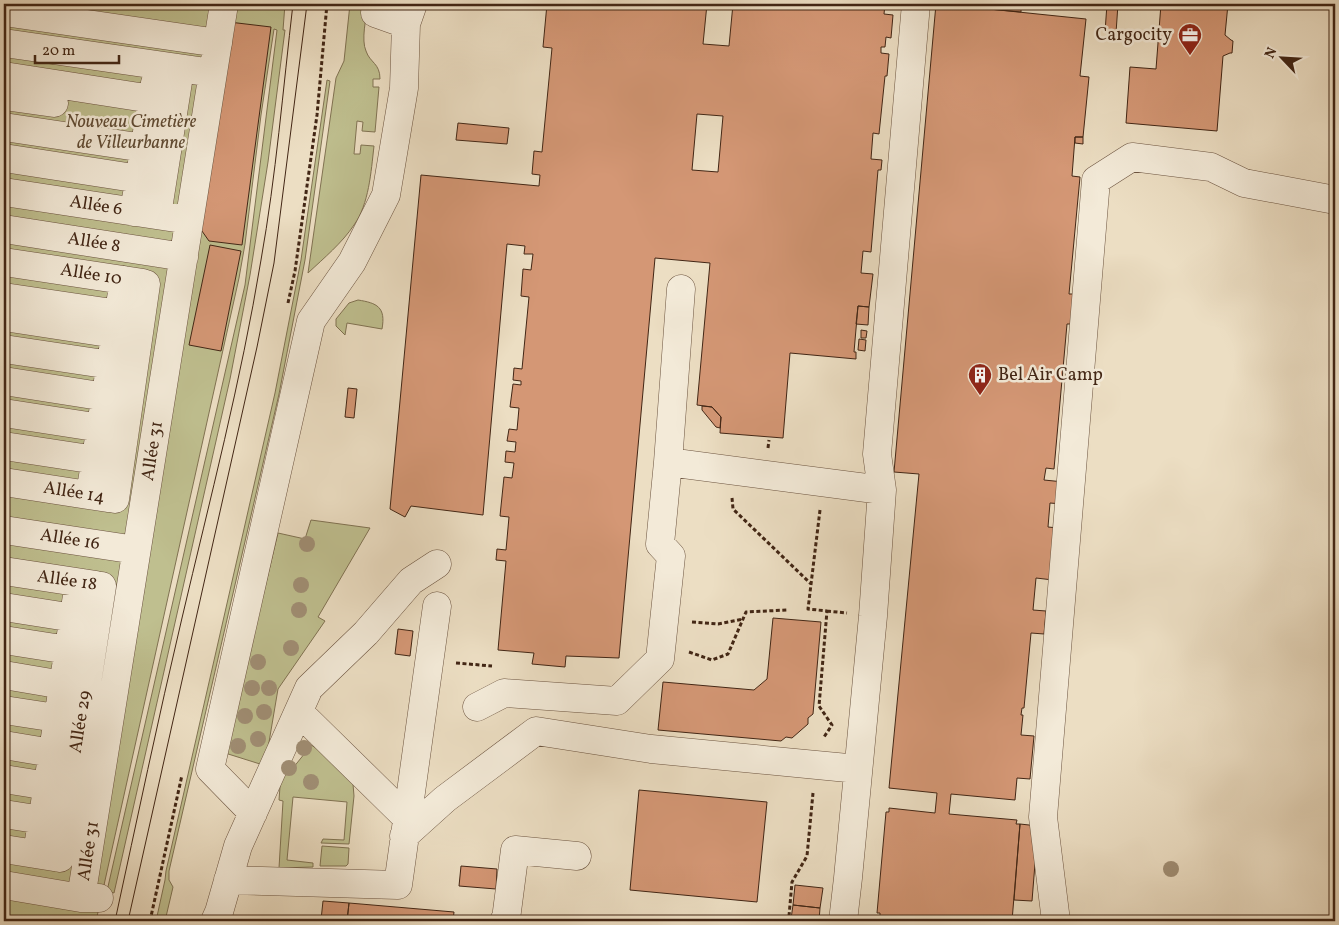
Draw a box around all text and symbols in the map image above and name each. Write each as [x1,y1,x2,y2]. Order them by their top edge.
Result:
office icon: Cargocity [1177,22,1203,56]
place label: Cargocity [1095,23,1172,48]
scale bar [35,32,119,64]
north arrow [1256,32,1306,82]
text: 20 m [42,41,75,62]
text: N [1261,45,1282,62]
park label: Nouveau Cimetière de Villeurbanne [66,110,197,156]
street label: Allée 6 [68,189,124,223]
street label: Allée 8 [66,226,122,260]
street label: Allée 10 [58,258,124,292]
building icon: Bel Air Camp [967,362,993,396]
place label: Bel Air Camp [998,363,1103,388]
street label: Allée 31 [136,419,170,483]
street label: Allée 14 [42,476,106,510]
street label: Allée 16 [38,523,102,557]
street label: Allée 18 [35,564,99,598]
street label: Allée 29 [64,689,98,755]
street label: Allée 31 [72,819,106,883]

